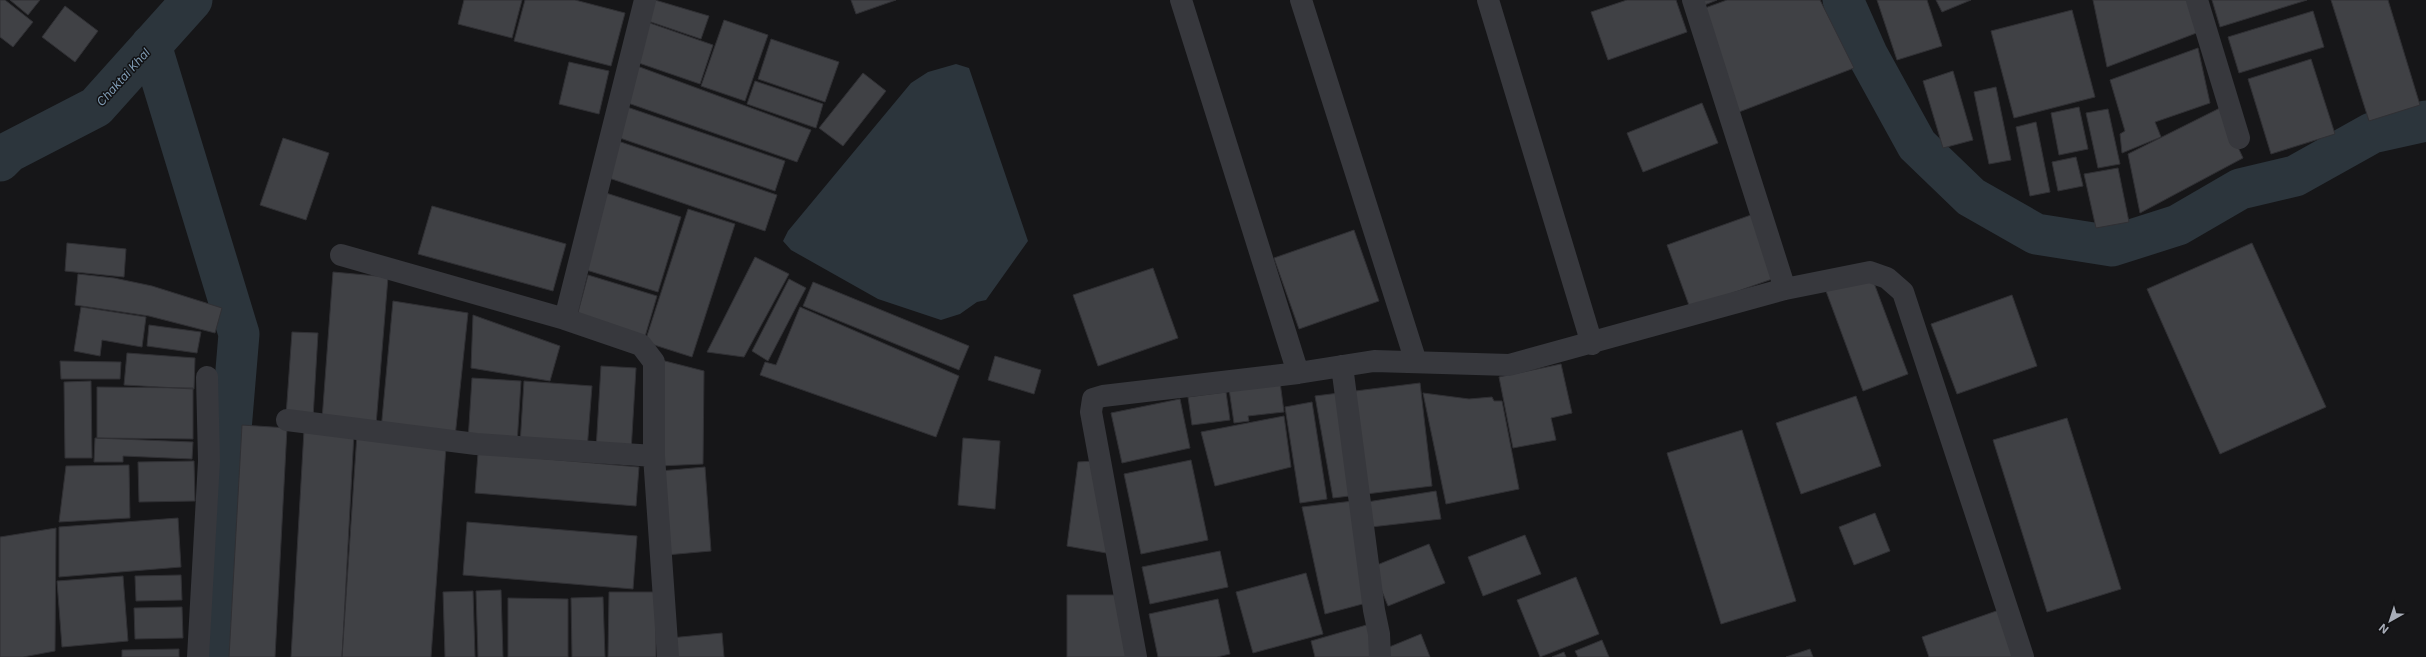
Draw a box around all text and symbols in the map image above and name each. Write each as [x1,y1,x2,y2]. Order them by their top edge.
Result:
water label: Chaktai Khal [93,45,153,109]
north arrow [2370,601,2410,641]
text: N [2376,621,2391,637]

